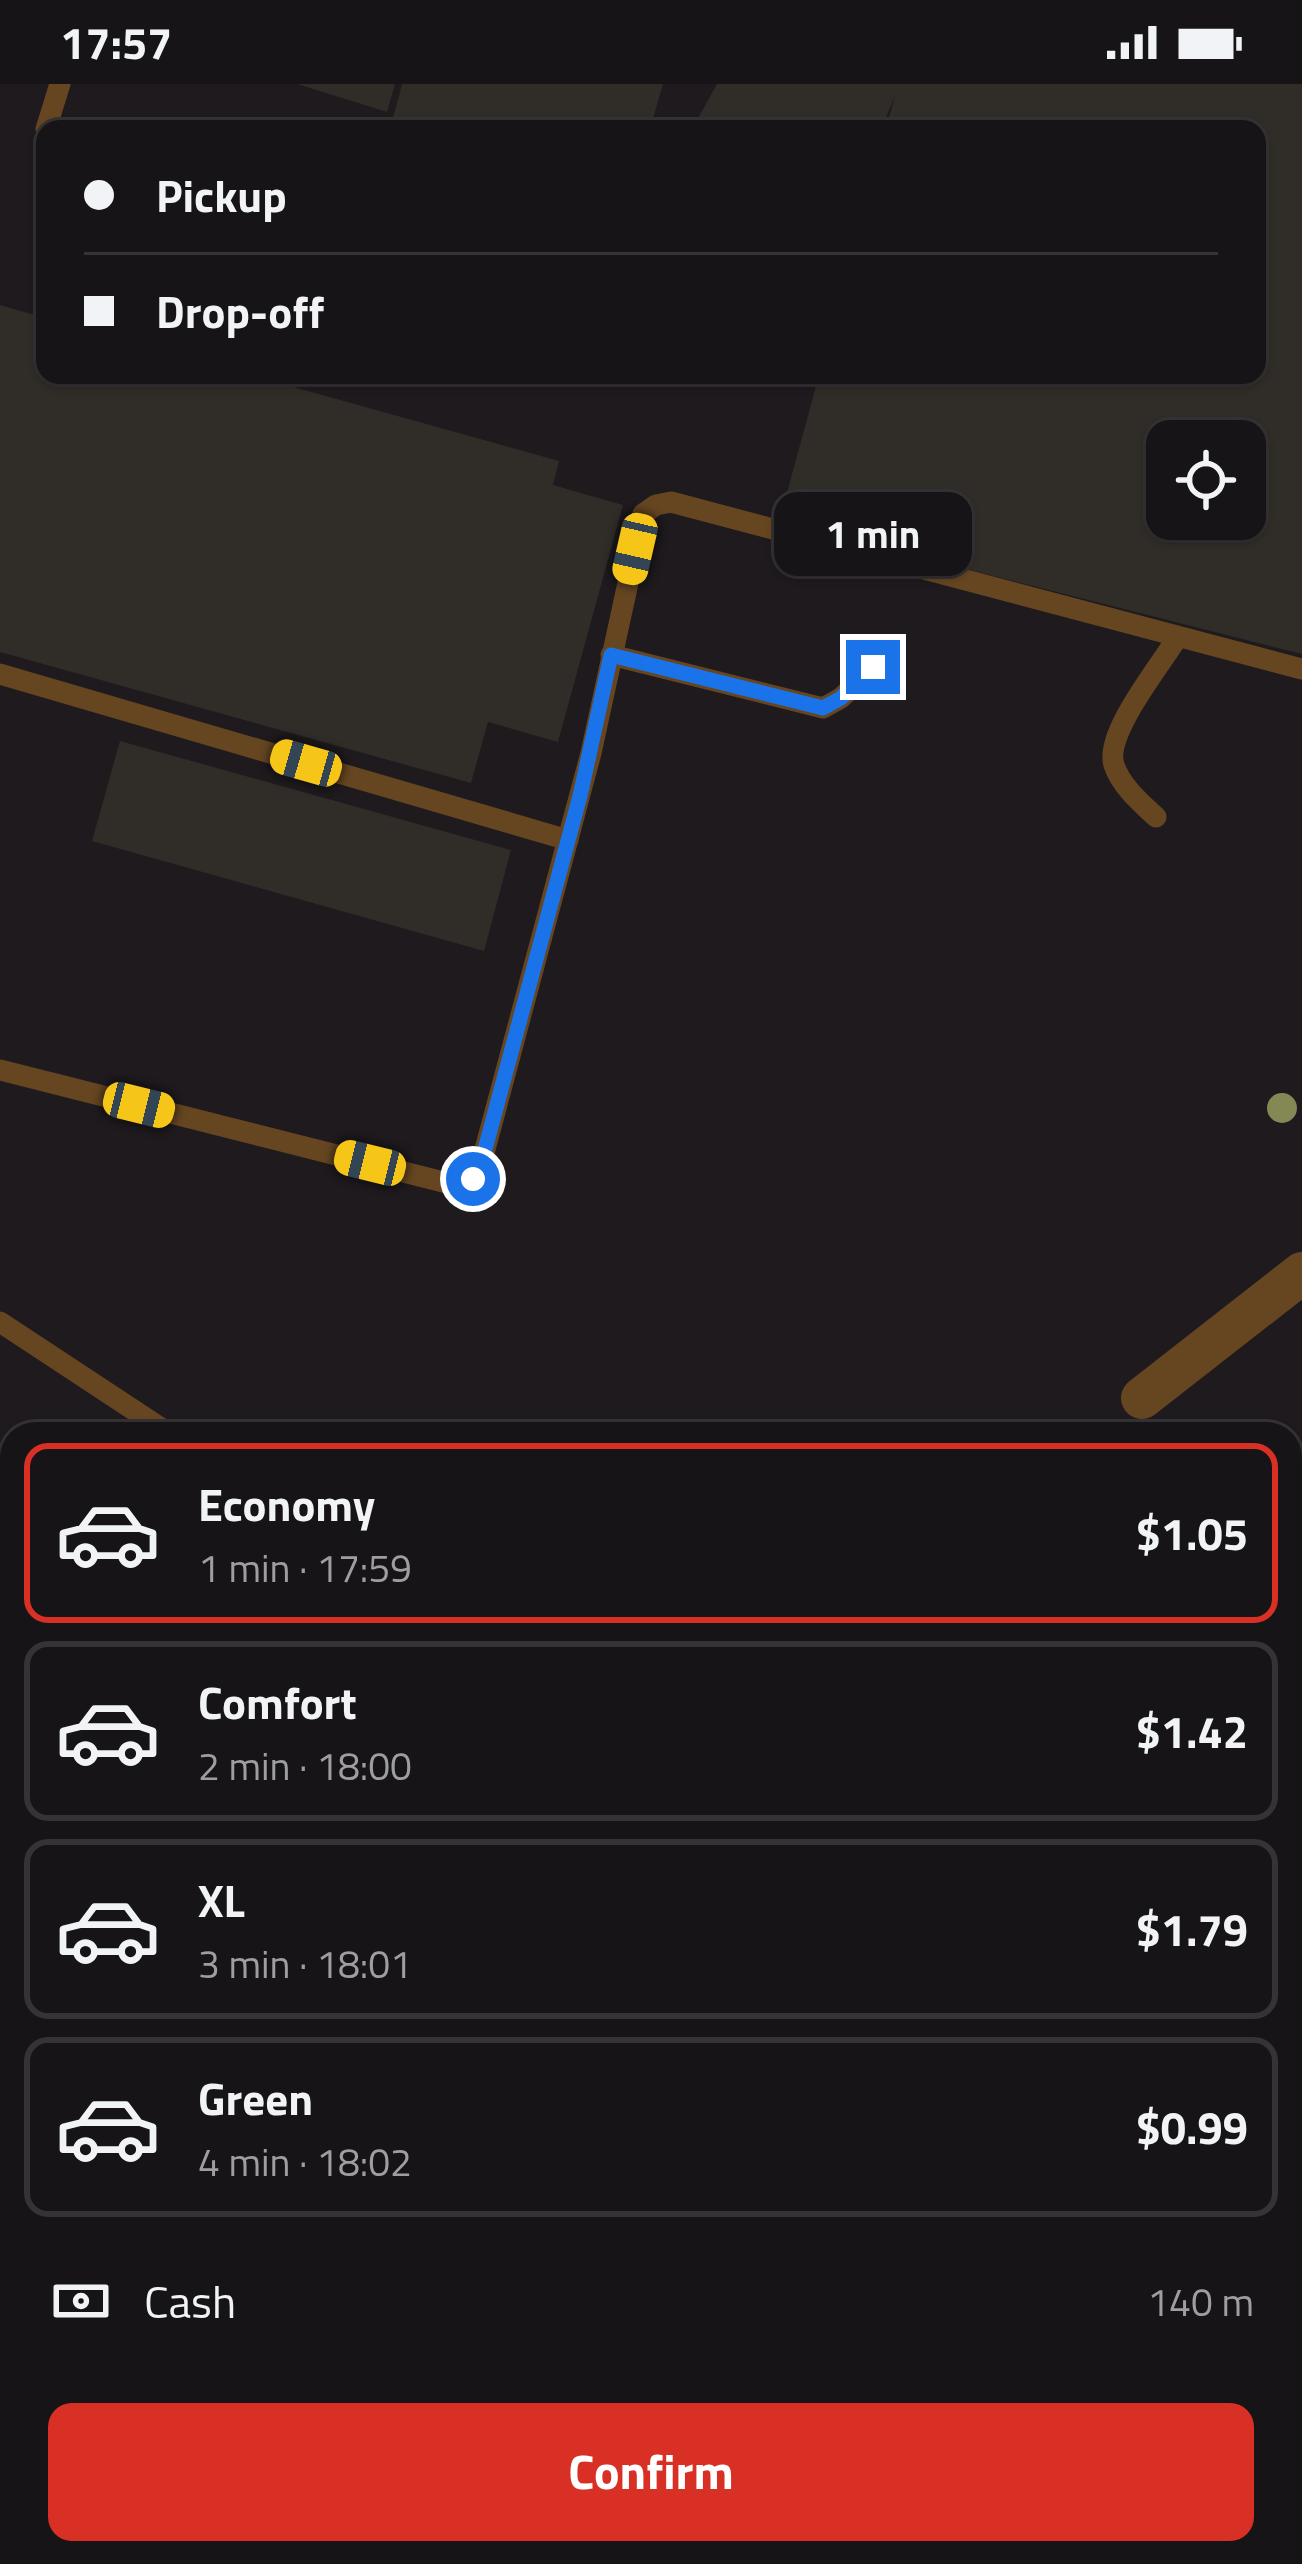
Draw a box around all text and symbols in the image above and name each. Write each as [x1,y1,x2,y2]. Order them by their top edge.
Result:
text: 17:57 [60,8,172,76]
text: Pickup [156,161,287,229]
text: Drop-off [156,277,324,345]
map controls [1146,420,1266,540]
button: locate [1146,420,1266,540]
callout: 1 min [774,493,972,577]
text: 1 min [826,504,920,563]
car [609,510,661,588]
route end [846,640,900,694]
car [266,736,346,790]
car [100,1079,178,1131]
car [331,1137,409,1189]
route start [446,1152,500,1206]
text: Economy [198,1470,375,1538]
icon: car [54,1479,162,1587]
text: $1.05 [1136,1499,1248,1567]
text: 1 min · 17:59 [198,1538,412,1597]
text: Comfort [198,1668,357,1736]
icon: car [54,1677,162,1785]
text: $1.42 [1136,1697,1248,1765]
text: 2 min · 18:00 [198,1736,412,1795]
text: XL [198,1866,245,1934]
icon: car [54,1875,162,1983]
text: $1.79 [1136,1895,1248,1963]
text: 3 min · 18:01 [198,1934,412,1993]
text: Green [198,2064,313,2132]
icon: car [54,2073,162,2181]
text: $0.99 [1136,2093,1248,2161]
text: 4 min · 18:02 [198,2132,412,2191]
text: Cash [144,2267,236,2335]
icon: cash [48,2268,114,2334]
text: 140 m [1147,2272,1254,2331]
button: Confirm [48,2403,1254,2541]

